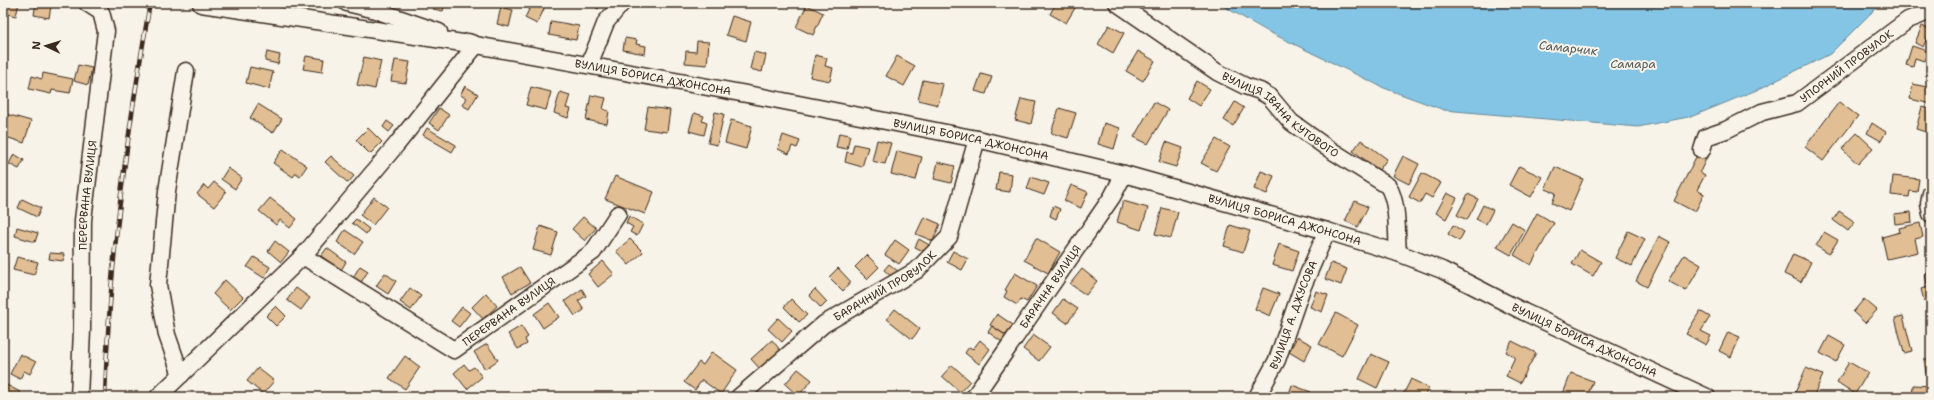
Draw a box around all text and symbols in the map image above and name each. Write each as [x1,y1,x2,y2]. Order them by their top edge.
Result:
north arrow [26,26,66,66]
street label: УПОРНИЙ ПРОВУЛОК [1797,26,1896,106]
water label: Самарчик [1538,37,1599,59]
text: N [29,40,44,50]
street label: ВУЛИЦЯ БОРИСА ДЖОНСОНА [574,56,732,99]
water label: Самара [1610,56,1656,72]
street label: ВУЛИЦЯ ІВАНА КУТОВОГО [1220,68,1342,161]
street label: ВУЛИЦЯ БОРИСА ДЖОНСОНА [892,115,1050,163]
street label: ПЕРЕРВАНА ВУЛИЦЯ [75,140,100,250]
street label: ВУЛИЦЯ БОРИСА ДЖОНСОНА [1206,191,1363,249]
street label: БАРАЧНА ВУЛИЦЯ [1016,242,1084,331]
street label: БАРАЧНИЙ ПРОВУЛОК [831,247,939,325]
street label: ВУЛИЦЯ А. ДЖУСОВА [1266,258,1321,372]
street label: ПЕРЕРВАНА ВУЛИЦЯ [459,273,558,349]
street label: ВУЛИЦЯ БОРИСА ДЖОНСОНА [1509,300,1660,380]

